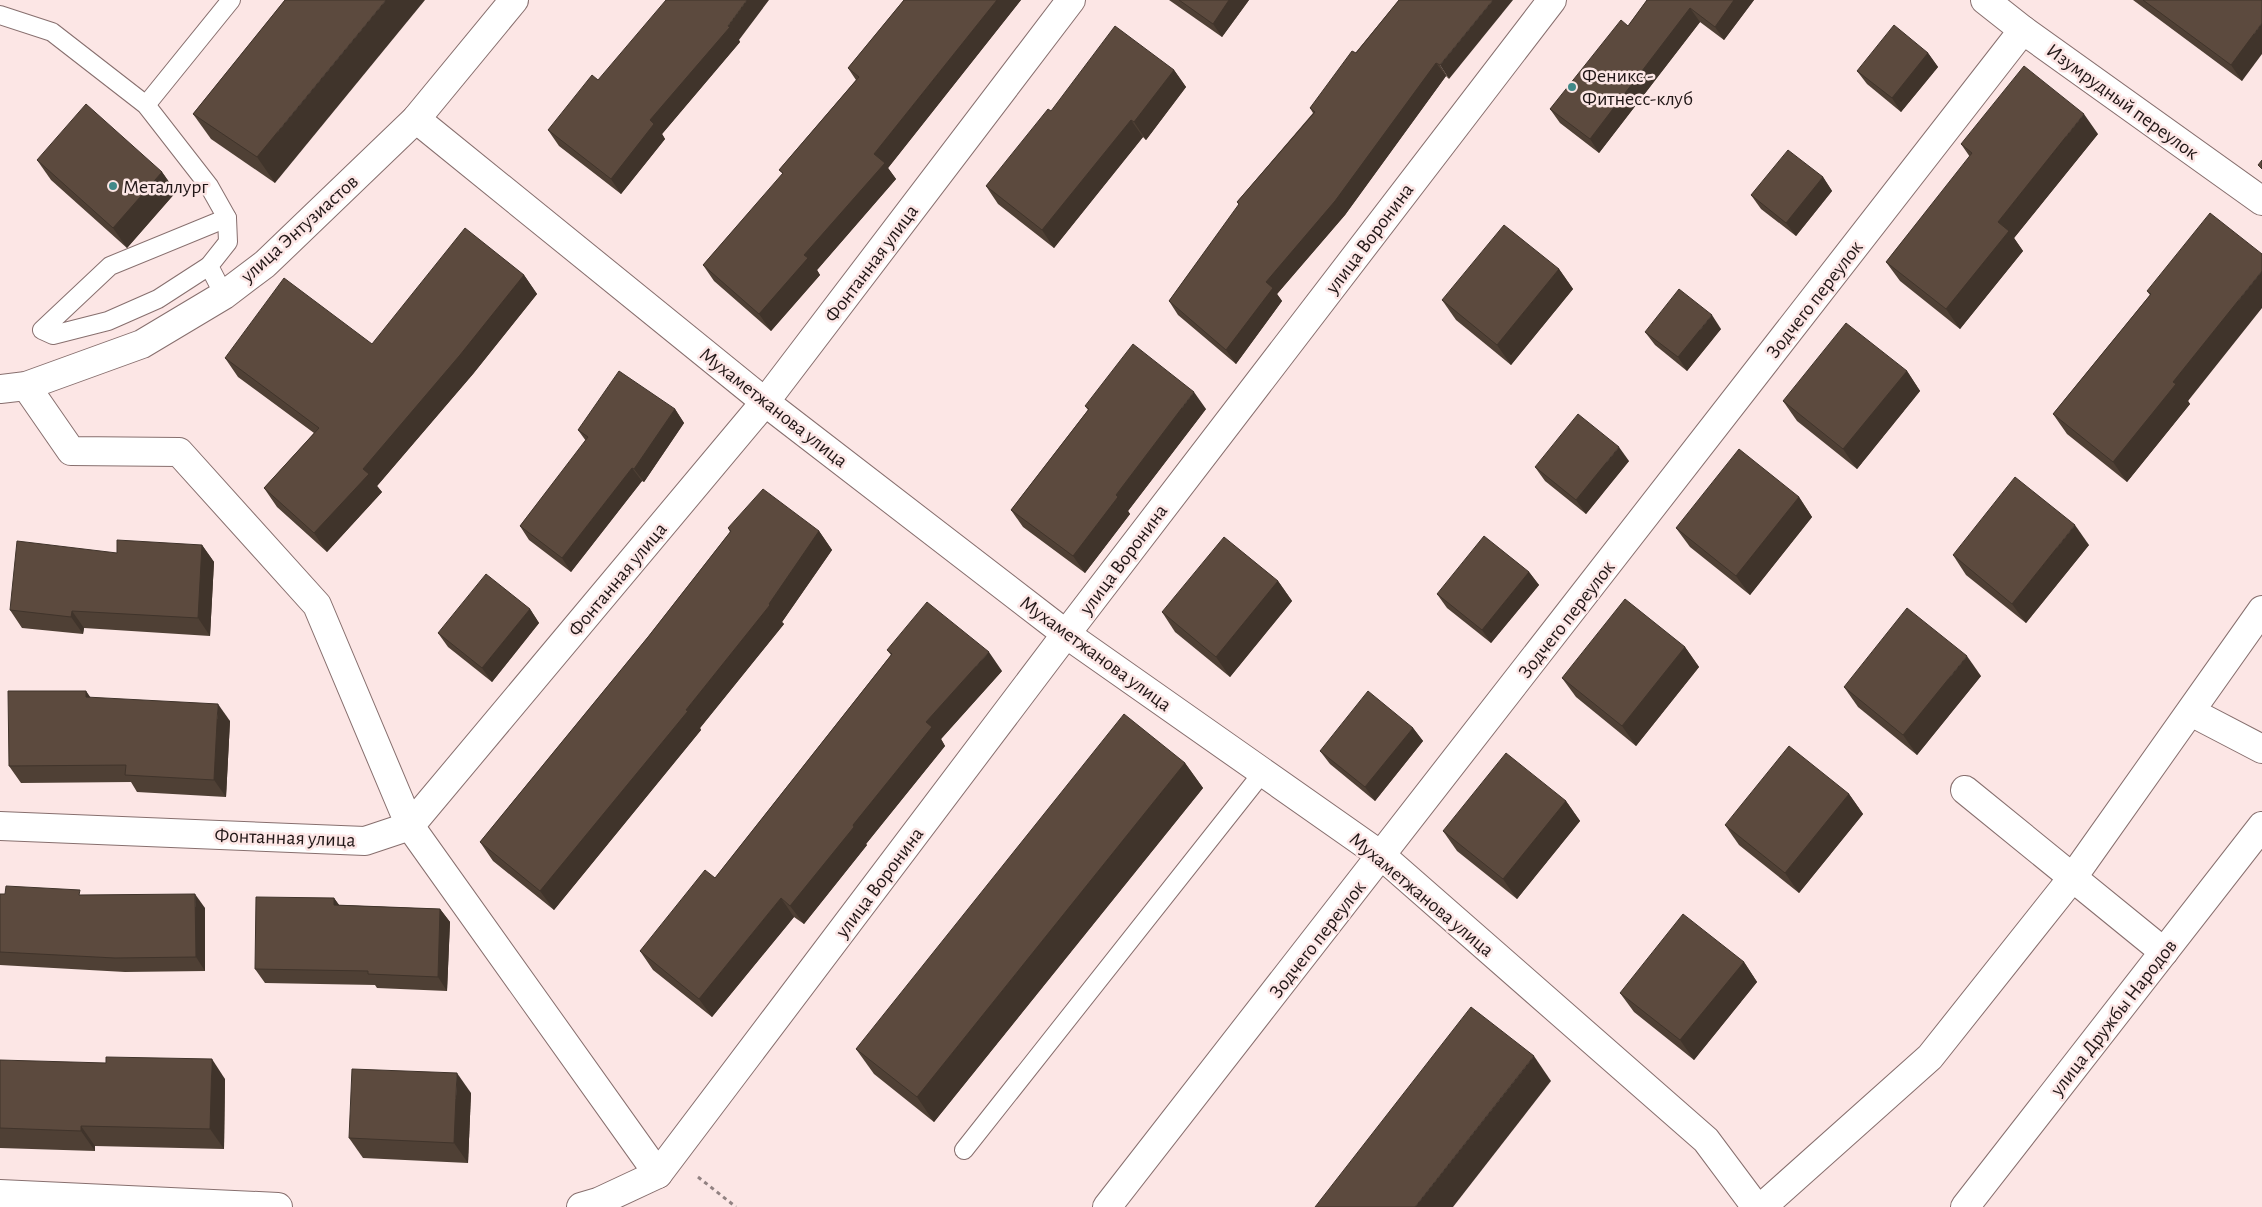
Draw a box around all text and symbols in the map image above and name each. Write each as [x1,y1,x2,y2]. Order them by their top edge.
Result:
street label: Изумрудный переулок [2043,40,2202,164]
place label: Феникс - Фитнесс-клуб [1582,66,1693,109]
marker: Феникс - Фитнесс-клуб [1566,81,1578,93]
street label: улица Энтузиастов [236,171,362,287]
place label: Металлург [123,177,208,197]
marker: Металлург [107,180,119,192]
street label: улица Воронина [1321,180,1418,298]
street label: Фонтанная улица [821,201,922,326]
street label: Зодчего переулок [1763,237,1867,362]
street label: Мухаметжанова улица [696,344,851,472]
street label: улица Воронина [1075,501,1172,619]
street label: Фонтанная улица [565,519,671,640]
street label: Зодчего переулок [1515,557,1619,682]
street label: Мухаметжанова улица [1016,592,1175,715]
street label: улица Воронина [831,824,928,942]
street label: Фонтанная улица [214,826,356,850]
street label: Мухаметжанова улица [1345,829,1497,961]
street label: Зодчего переулок [1266,877,1370,1002]
street label: улица Дружбы Народов [2046,936,2181,1100]

